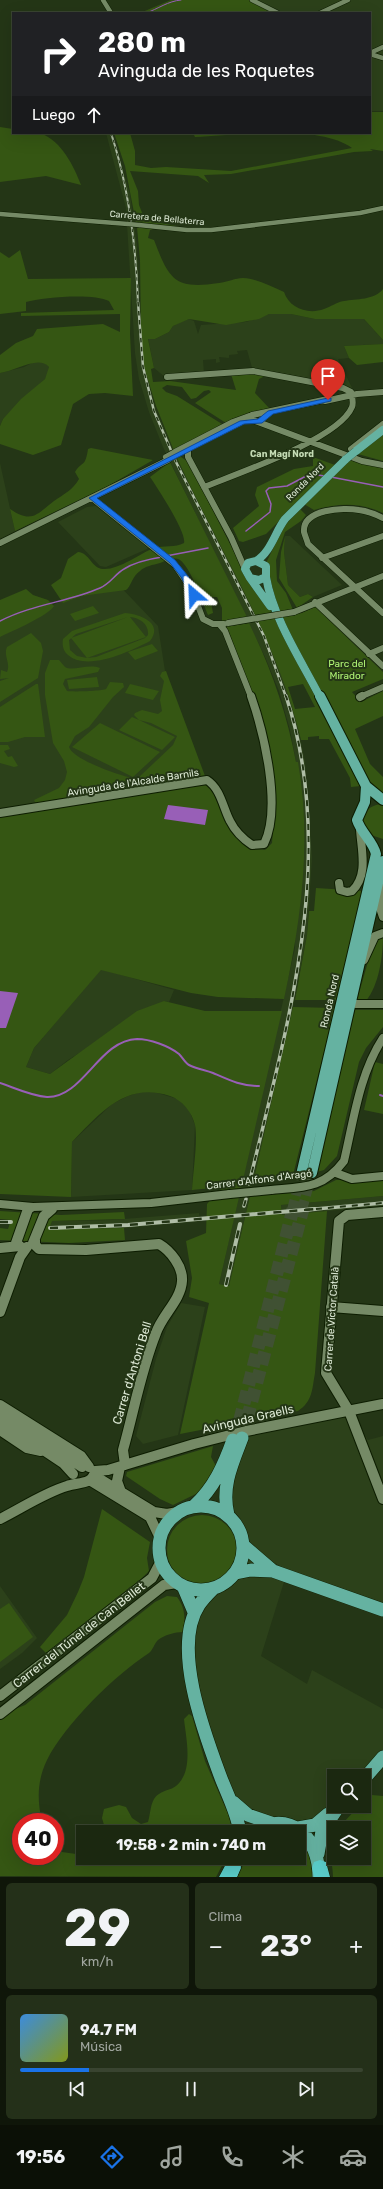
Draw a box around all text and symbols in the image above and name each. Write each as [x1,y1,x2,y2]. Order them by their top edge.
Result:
text: 280 m [98,26,186,59]
icon: right [32,28,84,80]
text: Avinguda de les Roquetes [98,60,315,82]
icon: ahead [83,104,105,126]
text: Luego [32,106,75,124]
street label: Carretera de Bellaterra [109,209,205,227]
pin [311,359,345,400]
icon: arrive [317,365,339,387]
district label: Can Magí Nord [250,449,314,460]
street label: Ronda Nord [284,461,326,503]
position arrow [173,574,215,616]
park label: Parc del Mirador [328,658,366,682]
street label: Avinguda de l'Alcalde Barnils [67,767,200,799]
street label: Ronda Nord [318,973,342,1029]
street label: Carrer d'Alfons d'Aragó [206,1168,313,1192]
street label: Carrer de Víctor Català [322,1266,342,1372]
street label: Carrer d'Antoni Bell [110,1320,154,1426]
street label: Avinguda Graells [201,1402,295,1436]
street label: Carrer del Túnel de Can Bellet [10,1579,148,1691]
map controls [327,1769,371,1865]
button: search [327,1769,371,1813]
speed limit sign: 40 [12,1813,64,1865]
button: layers [327,1821,371,1865]
text: 19:58 · 2 min · 740 m [116,1836,266,1854]
text: 29 [64,1897,131,1959]
text: Clima [209,1909,242,1924]
text: 23° [260,1928,312,1964]
text: − [209,1933,223,1960]
text: + [349,1933,363,1960]
text: km/h [81,1954,113,1969]
text: 94.7 FM [80,2021,137,2039]
text: Música [80,2039,122,2054]
icon: previous [66,2078,88,2100]
icon: pause [180,2078,202,2100]
icon: next [295,2078,317,2100]
icon: directions [98,2143,126,2171]
icon: music [158,2143,186,2171]
icon: phone [218,2143,246,2171]
icon: climate [279,2143,307,2171]
icon: car [339,2143,367,2171]
text: 19:56 [16,2146,65,2168]

